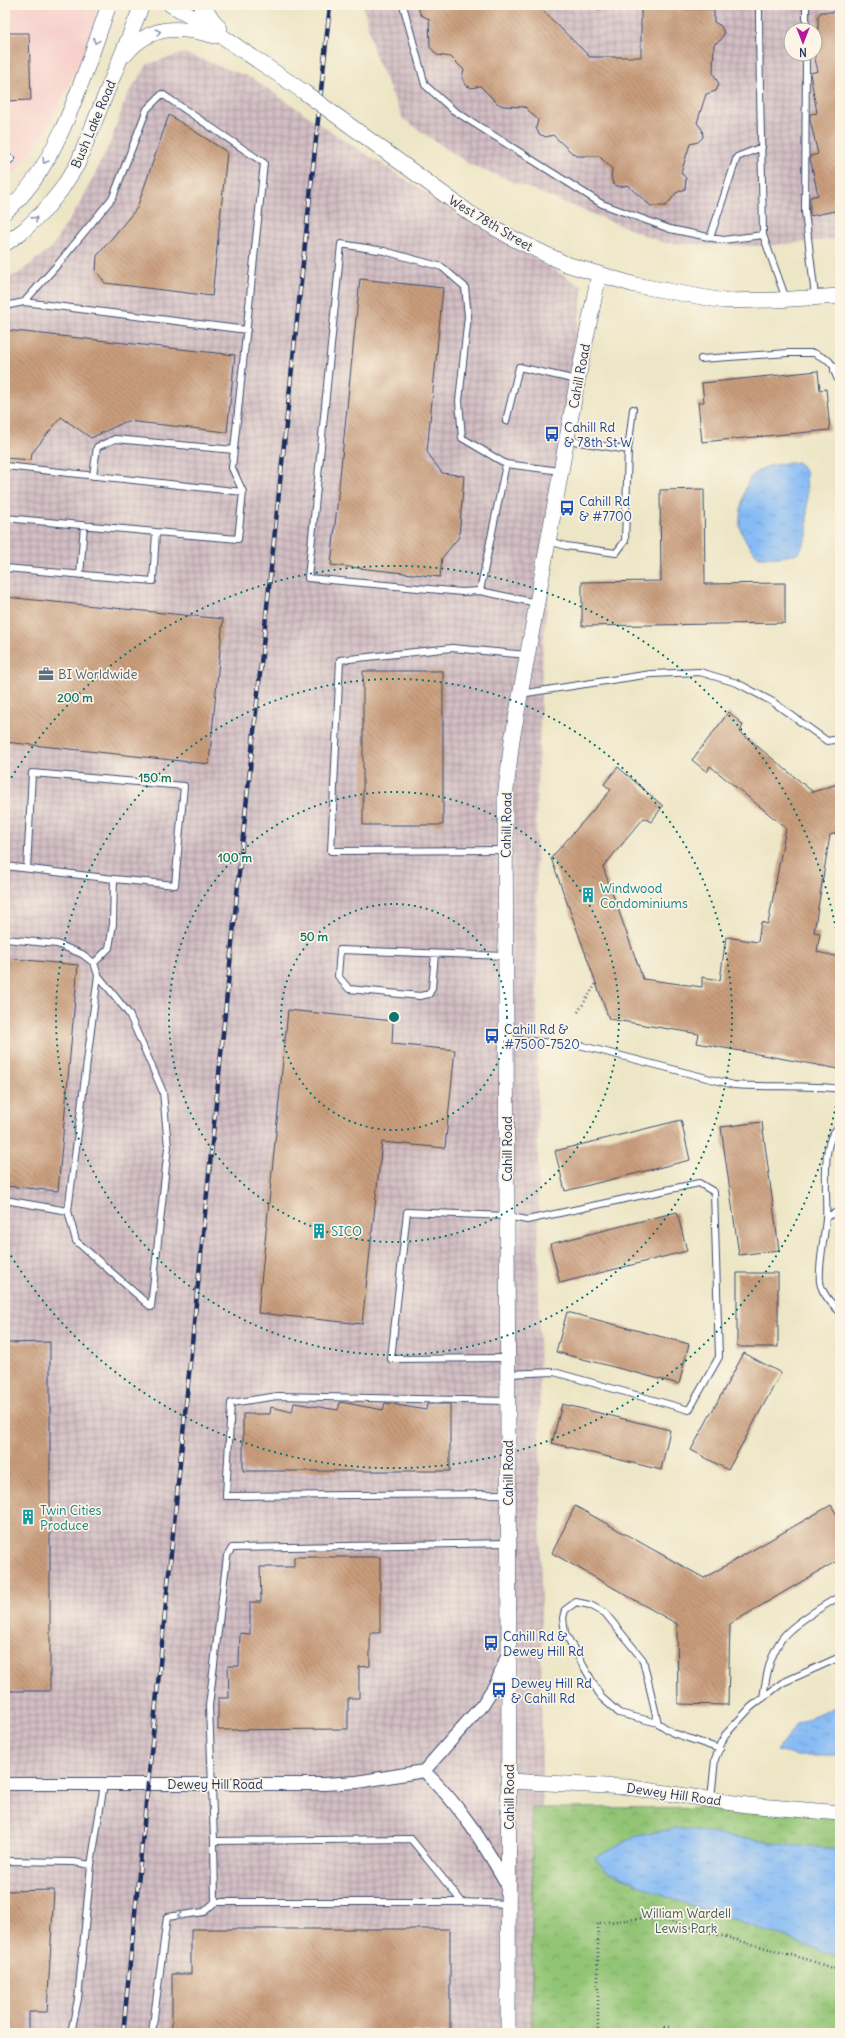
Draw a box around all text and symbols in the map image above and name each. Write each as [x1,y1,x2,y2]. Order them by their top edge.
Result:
north arrow [783,22,823,62]
one-way arrow [155,29,161,37]
one-way arrow [92,38,100,45]
text: N [799,45,807,59]
street label: Bush Lake Road [67,77,120,171]
one-way arrow [43,157,50,164]
street label: West 78th Street [446,192,536,256]
one-way arrow [30,217,38,224]
street label: Cahill Road [565,342,594,410]
place label: Cahill Rd & 78th St W [564,419,632,451]
bus stop icon: Cahill Rd & 78th St W [543,425,561,443]
place label: Cahill Rd & #7700 [579,493,632,525]
bus stop icon: Cahill Rd & #7700 [558,499,576,517]
office icon: BI Worldwide [37,665,55,683]
place label: BI Worldwide [58,666,137,683]
text: 200 m [57,690,93,705]
text: 150 m [139,770,172,785]
street label: Cahill Road [497,792,516,858]
text: 100 m [218,850,252,865]
place label: Windwood Condominiums [600,880,688,912]
building icon: Windwood Condominiums [579,886,597,904]
text: 50 m [300,929,329,944]
centre of rings [387,1010,401,1024]
place label: Cahill Rd & #7500-7520 [504,1021,580,1053]
bus stop icon: Cahill Rd & #7500-7520 [483,1027,501,1045]
street label: Cahill Road [499,1116,516,1182]
building icon: SICO [310,1222,328,1240]
place label: SICO [331,1223,362,1240]
street label: Cahill Road [500,1440,517,1506]
place label: Twin Cities Produce [40,1502,102,1534]
building icon: Twin Cities Produce [19,1508,37,1526]
place label: Cahill Rd & Dewey Hill Rd [503,1628,584,1660]
bus stop icon: Cahill Rd & Dewey Hill Rd [482,1634,500,1652]
place label: Dewey Hill Rd & Cahill Rd [511,1675,592,1707]
bus stop icon: Dewey Hill Rd & Cahill Rd [490,1681,508,1699]
street label: Cahill Road [501,1764,518,1830]
street label: Dewey Hill Road [167,1776,263,1793]
street label: Dewey Hill Road [625,1779,723,1810]
park label: William Wardell Lewis Park [641,1905,731,1937]
one-way arrow [177,1911,183,1920]

